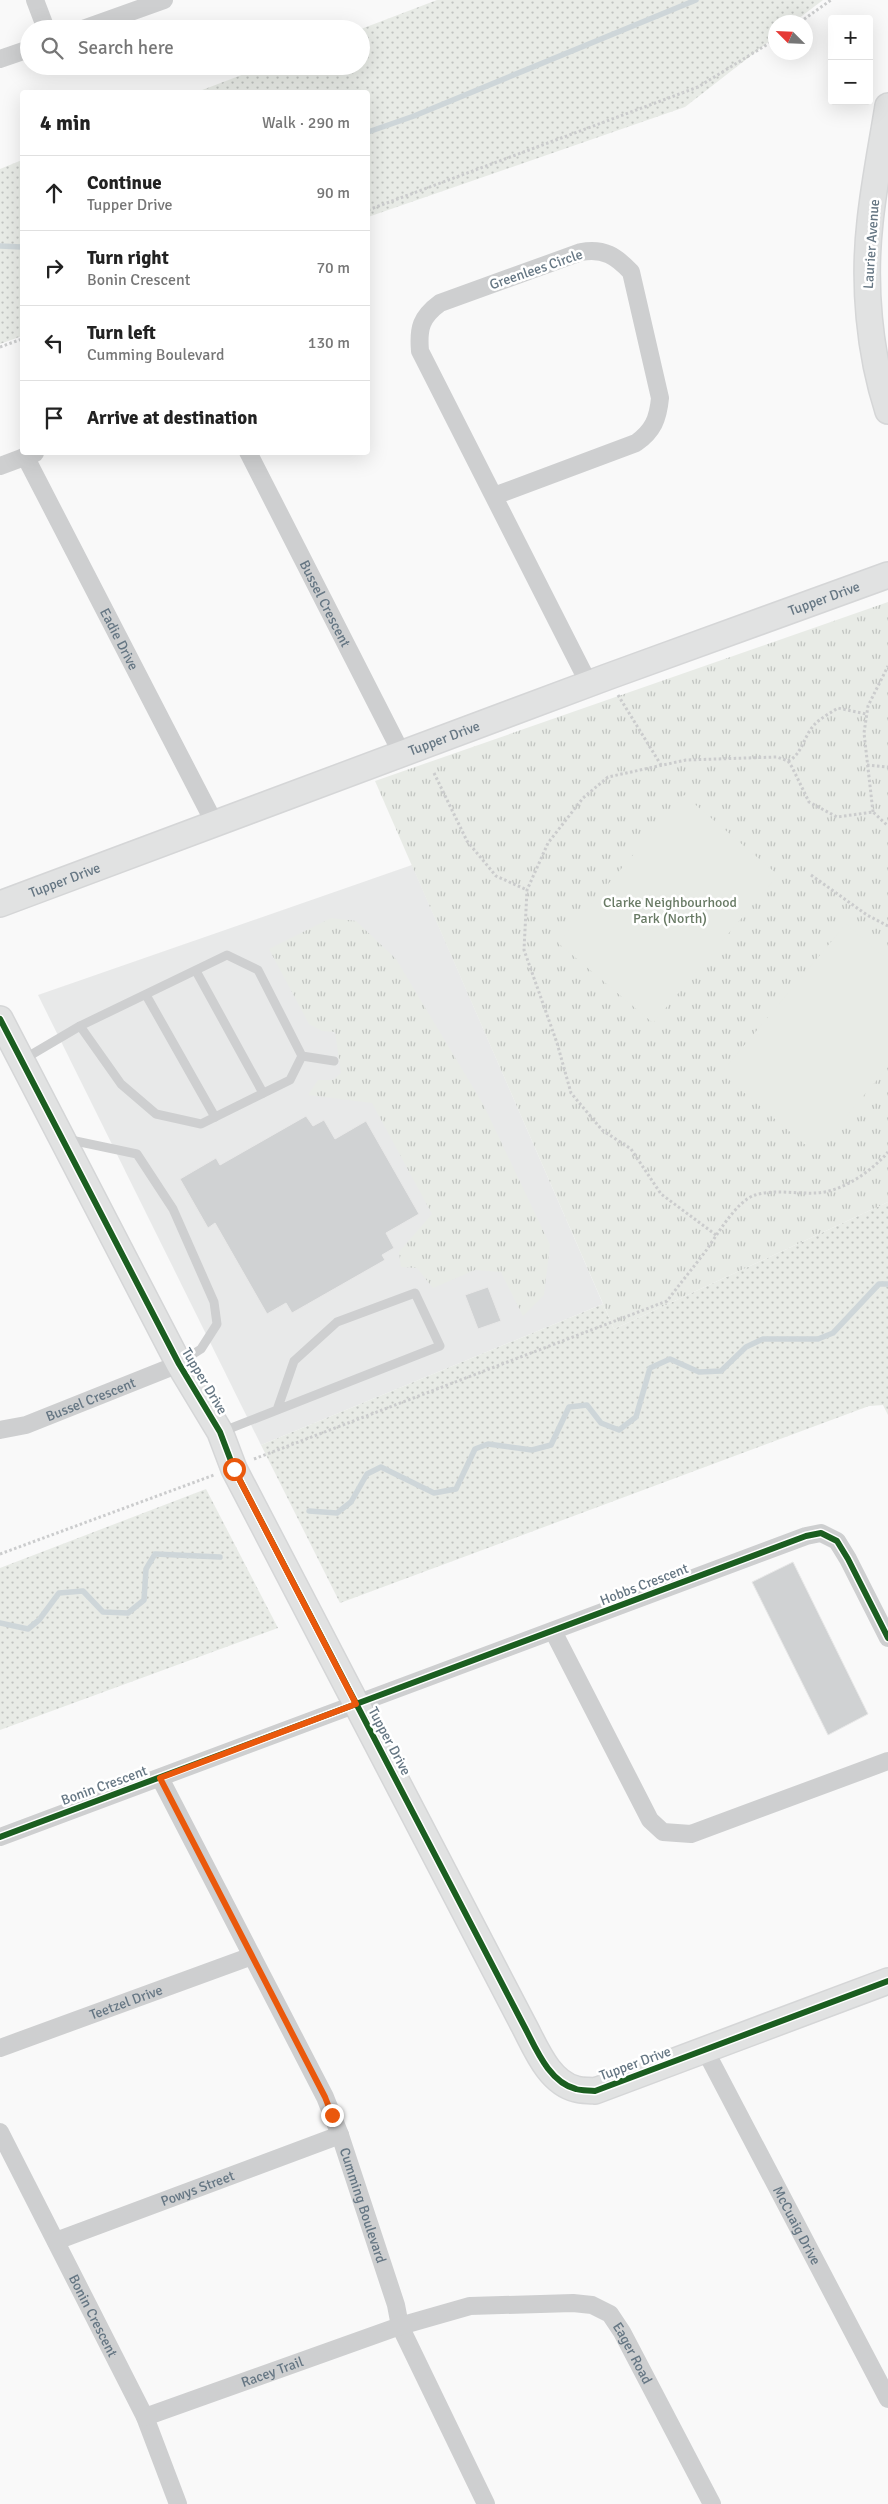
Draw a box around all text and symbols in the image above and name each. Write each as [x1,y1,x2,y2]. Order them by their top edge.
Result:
north arrow [768,15,813,60]
map controls [828,15,873,105]
button: + [828,15,873,60]
search box [20,20,370,75]
icon: search [38,34,66,62]
text: Search here [78,36,174,60]
button: − [828,60,873,105]
text: 4 min [40,110,91,136]
text: Walk · 290 m [262,113,350,133]
text: Continue [87,171,162,195]
icon: ahead [40,179,68,207]
text: 90 m [316,183,350,203]
text: Tupper Drive [87,195,172,215]
street label: Laurier Avenue [860,198,883,290]
text: Turn right [87,246,169,270]
street label: Greenlees Circle [487,246,585,293]
icon: right [40,254,68,282]
text: 70 m [316,258,350,278]
text: Bonin Crescent [87,270,190,290]
text: Turn left [87,321,156,345]
icon: left [40,329,68,357]
text: 130 m [308,333,350,353]
text: Cumming Boulevard [87,345,225,365]
icon: arrive [40,404,68,432]
text: Arrive at destination [87,406,258,430]
street label: Bussel Crescent [296,557,354,650]
street label: Tupper Drive [786,578,862,619]
street label: Eadie Drive [96,605,142,673]
street label: Tupper Drive [406,717,482,760]
street label: Tupper Drive [27,859,103,901]
park label: Clarke Neighbourhood Park (North) [603,894,737,927]
street label: Tupper Drive [178,1345,231,1418]
street label: Bussel Crescent [43,1374,138,1425]
route start [223,1458,246,1481]
street label: Hobbs Crescent [598,1560,691,1609]
street label: Tupper Drive [364,1704,415,1778]
street label: Bonin Crescent [59,1762,150,1809]
street label: Teetzel Drive [87,1981,165,2024]
street label: Tupper Drive [597,2043,673,2084]
route end [321,2104,344,2127]
street label: Cumming Boulevard [336,2146,390,2265]
street label: Powys Street [159,2167,237,2210]
street label: McCuaig Drive [769,2183,824,2268]
street label: Bonin Crescent [65,2272,121,2360]
street label: Eager Road [609,2319,656,2387]
street label: Racey Trail [239,2353,306,2391]

